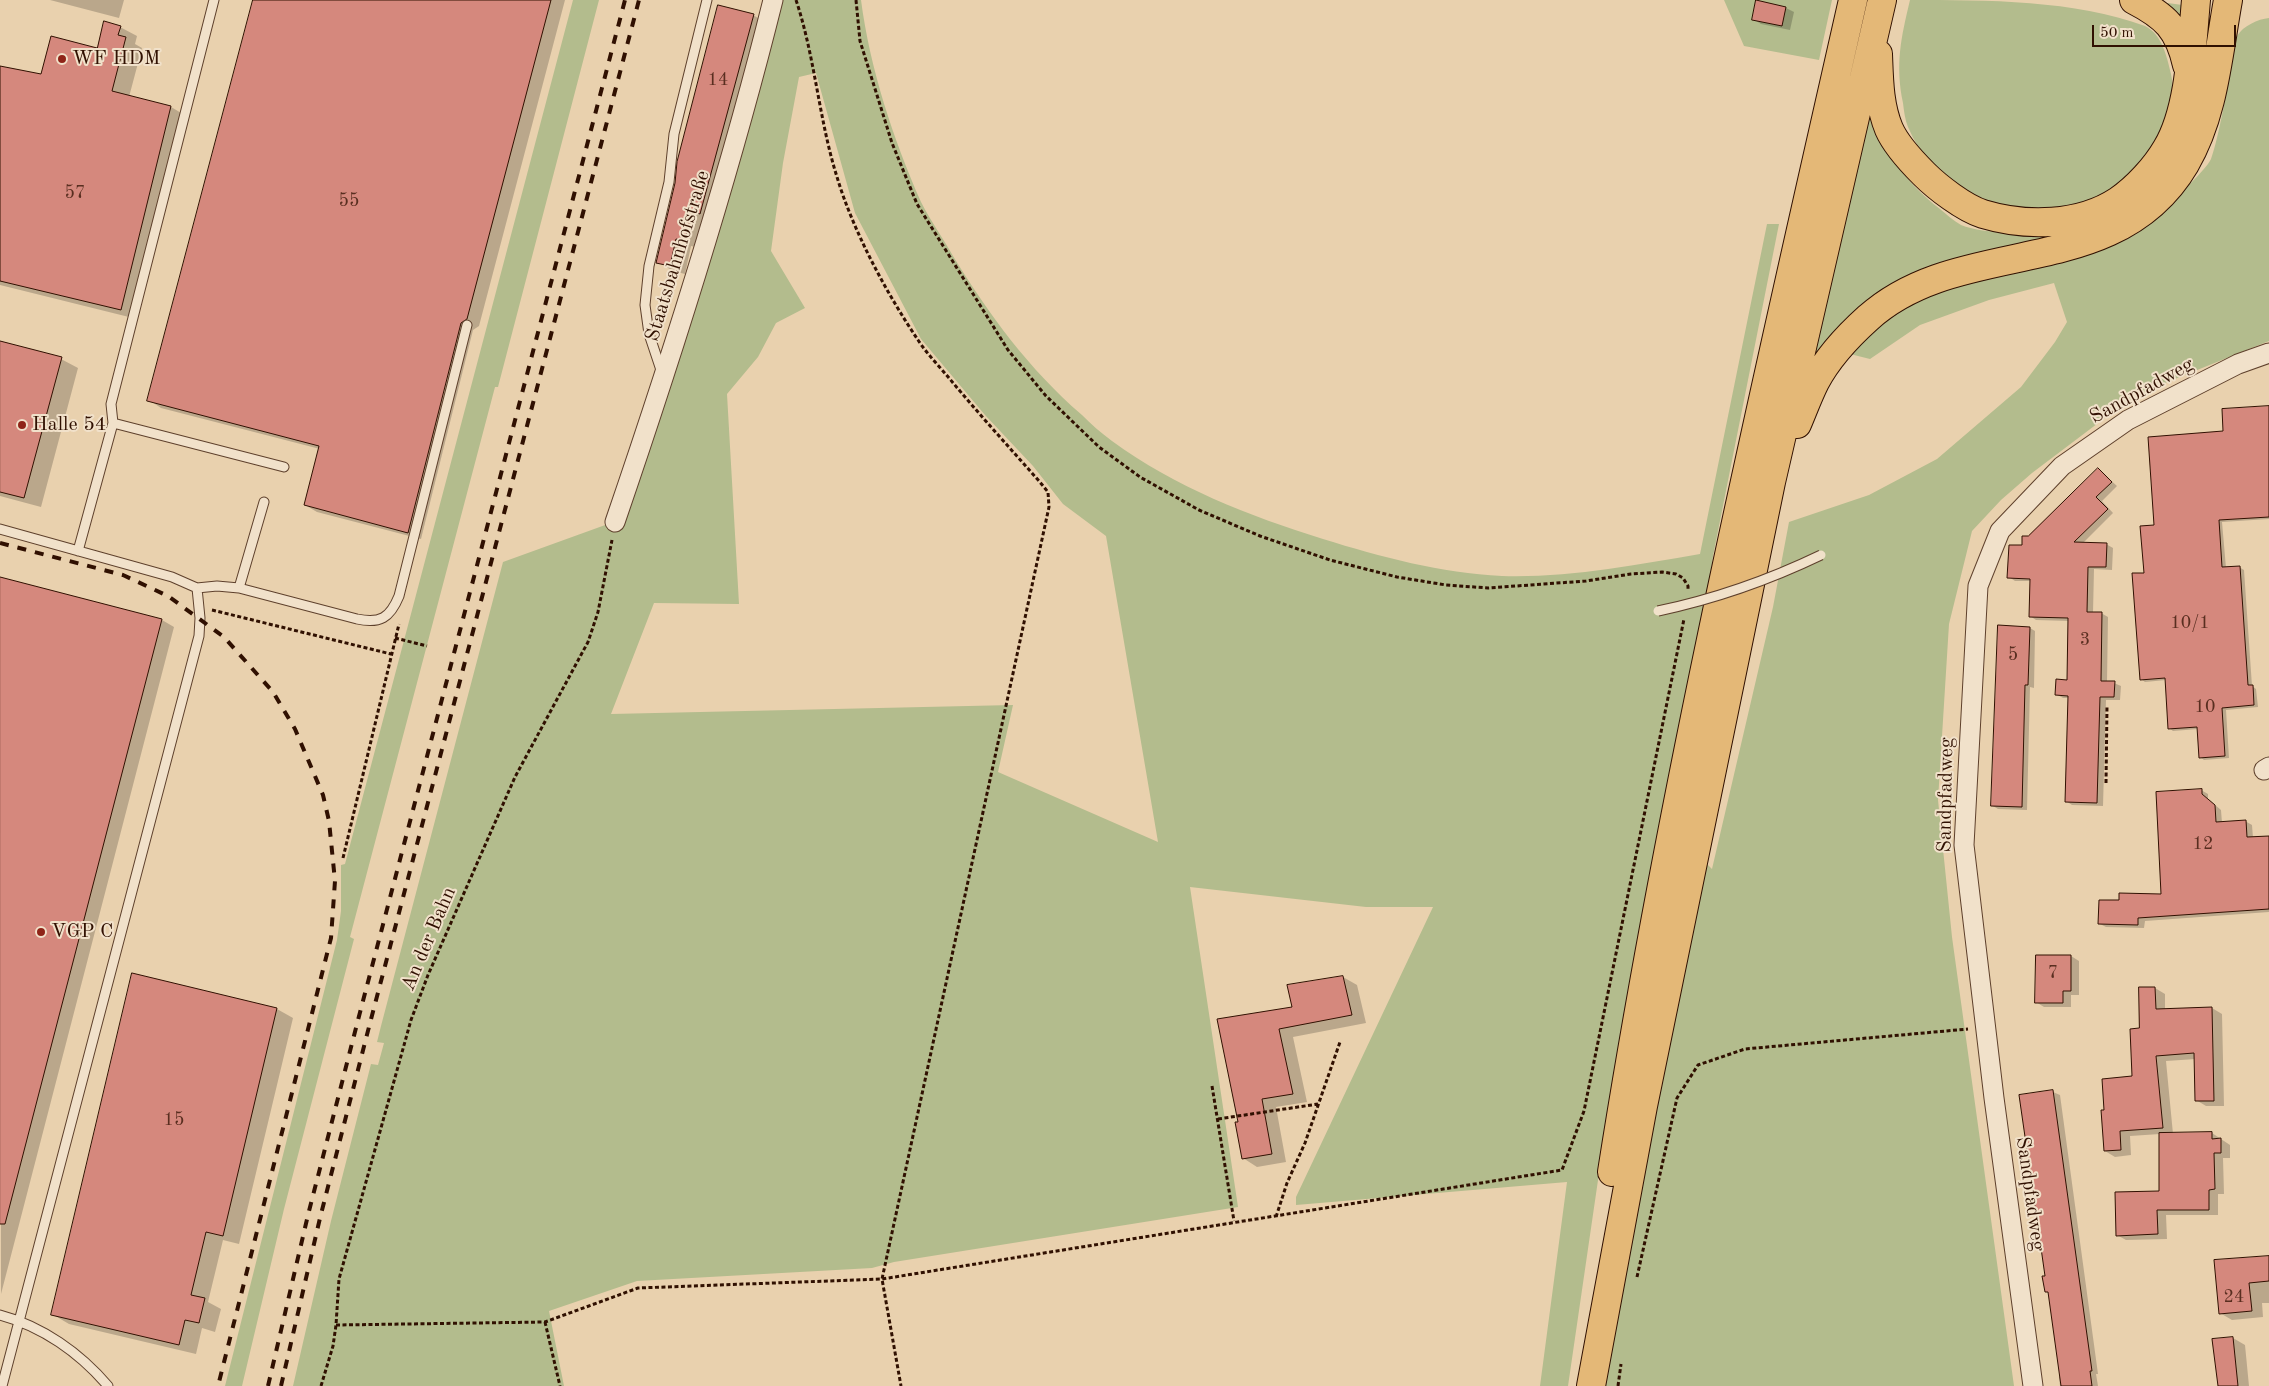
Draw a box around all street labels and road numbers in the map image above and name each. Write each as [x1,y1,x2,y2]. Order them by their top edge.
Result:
street label: Staatsbahnhofstraße [641,168,715,344]
street label: Sandpfadweg [2086,353,2198,429]
street label: Sandpfadweg [1933,737,1959,853]
street label: An der Bahn [396,883,462,995]
street label: Sandpfadweg [2010,1135,2050,1253]

